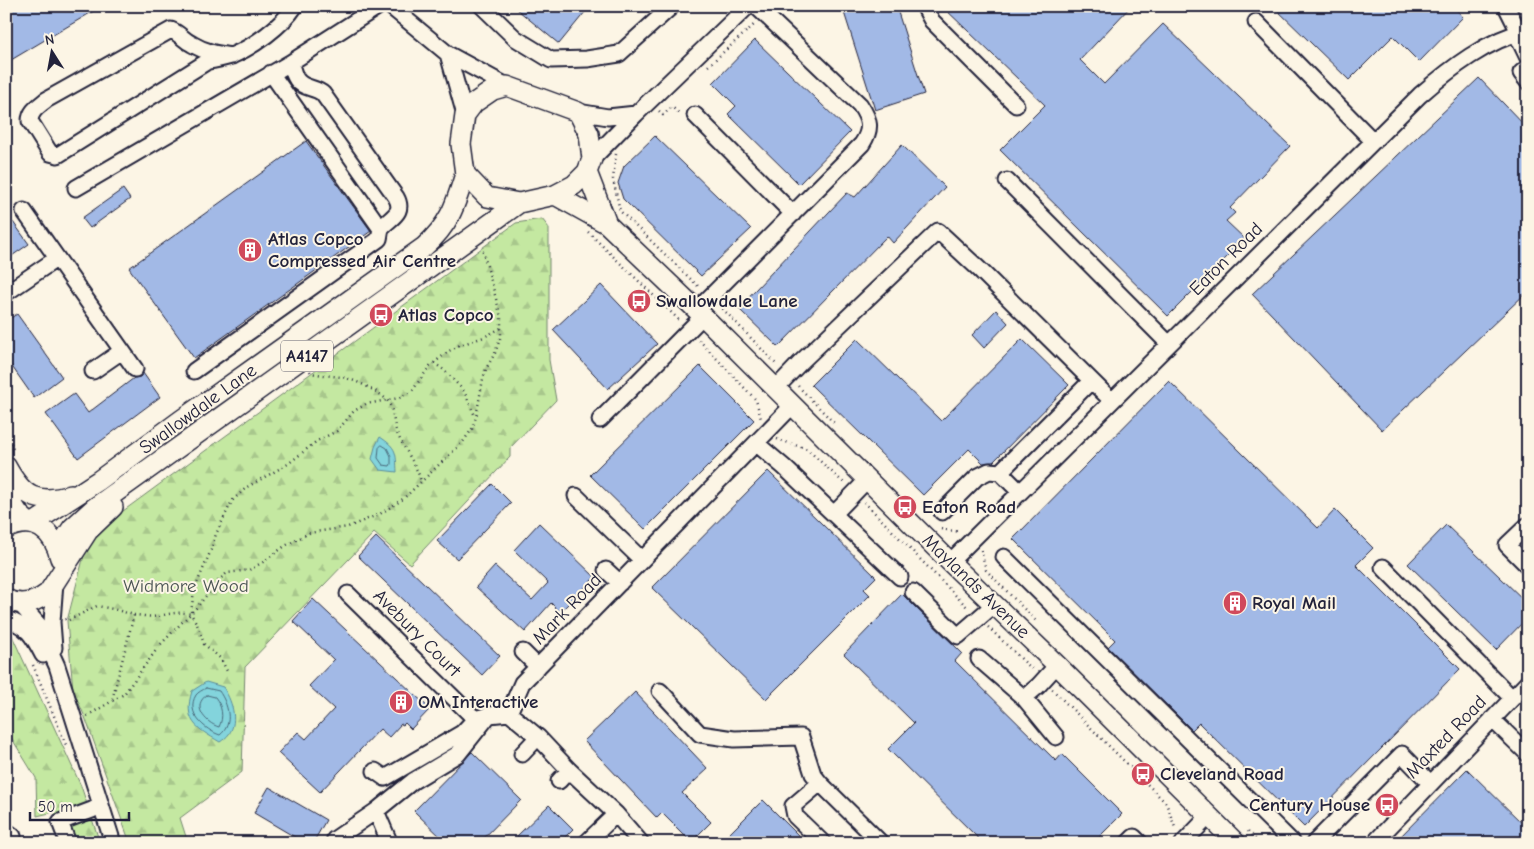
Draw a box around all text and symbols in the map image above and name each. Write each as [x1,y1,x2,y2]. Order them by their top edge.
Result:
north arrow [28,28,78,78]
text: N [44,31,56,49]
street label: Eaton Road [1185,218,1267,300]
place label: Atlas Copco Compressed Air Centre [268,228,456,272]
building icon: Atlas Copco Compressed Air Centre [237,237,263,263]
bus stop icon: Swallowdale Lane [626,288,652,314]
place label: Swallowdale Lane [656,290,798,312]
bus stop icon: Atlas Copco [368,302,394,328]
place label: Atlas Copco [398,304,494,326]
road number: A4147 [281,341,333,372]
street label: Swallowdale Lane [135,359,261,459]
bus stop icon: Eaton Road [892,494,918,520]
place label: Eaton Road [922,496,1016,518]
street label: Maylands Avenue [918,529,1034,643]
street label: Mark Road [528,569,606,649]
park label: Widmore Wood [123,575,249,597]
street label: Avebury Court [369,585,466,682]
building icon: Royal Mail [1222,590,1248,616]
place label: Royal Mail [1252,592,1336,614]
building icon: OM Interactive [388,689,414,715]
place label: OM Interactive [418,691,538,713]
street label: Maxted Road [1401,691,1491,783]
bus stop icon: Cleveland Road [1130,761,1156,787]
place label: Cleveland Road [1160,763,1284,785]
scale bar [30,789,129,821]
bus stop icon: Century House [1374,792,1400,818]
place label: Century House [1249,794,1370,816]
text: 50 m [38,798,73,816]

